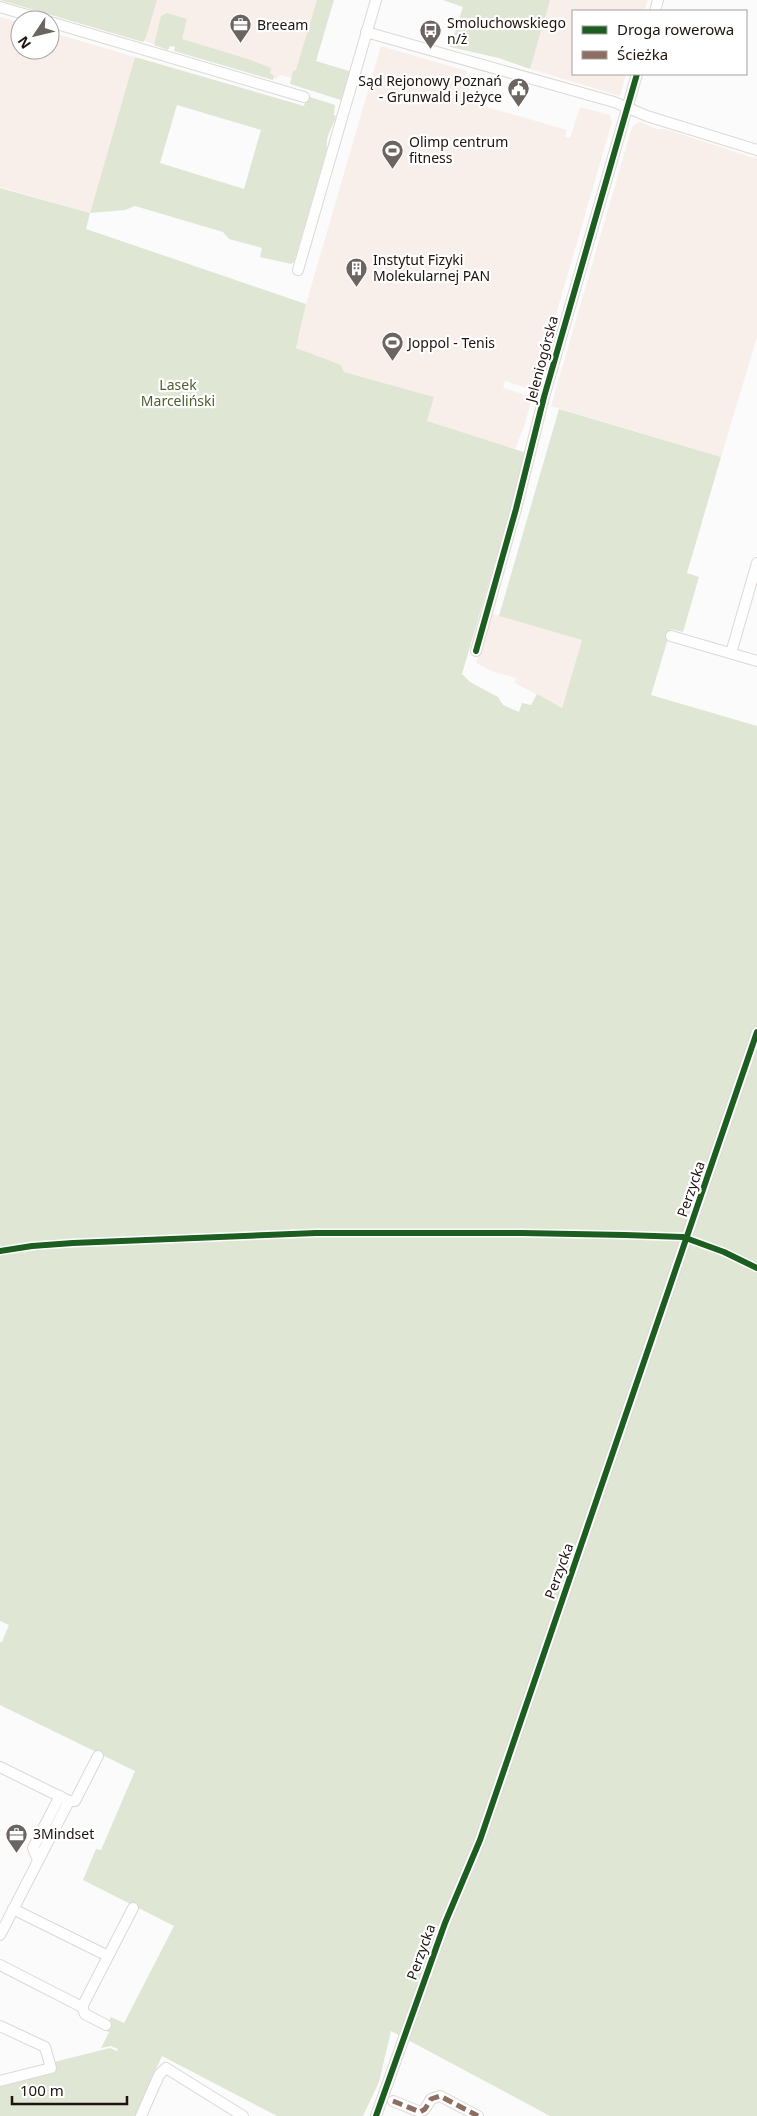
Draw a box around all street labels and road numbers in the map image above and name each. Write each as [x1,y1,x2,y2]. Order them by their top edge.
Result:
street label: Jeleniogórska [520,313,562,406]
street label: Perzycka [672,1158,709,1219]
street label: Perzycka [540,1540,577,1601]
street label: Perzycka [402,1921,439,1982]

